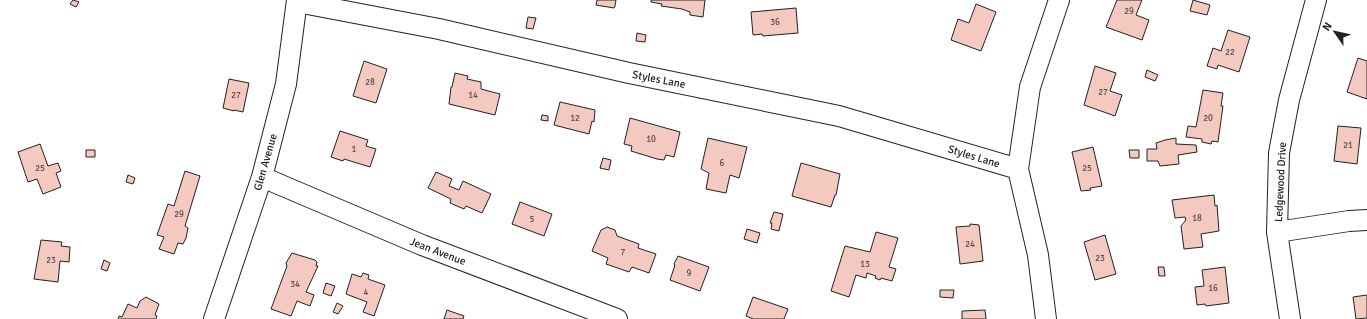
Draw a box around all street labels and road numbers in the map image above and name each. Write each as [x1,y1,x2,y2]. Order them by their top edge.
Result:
street label: Styles Lane [631,68,687,91]
street label: Glen Avenue [251,132,280,192]
street label: Styles Lane [946,142,1001,171]
street label: Ledgewood Drive [1272,142,1289,222]
street label: Jean Avenue [408,235,468,268]

